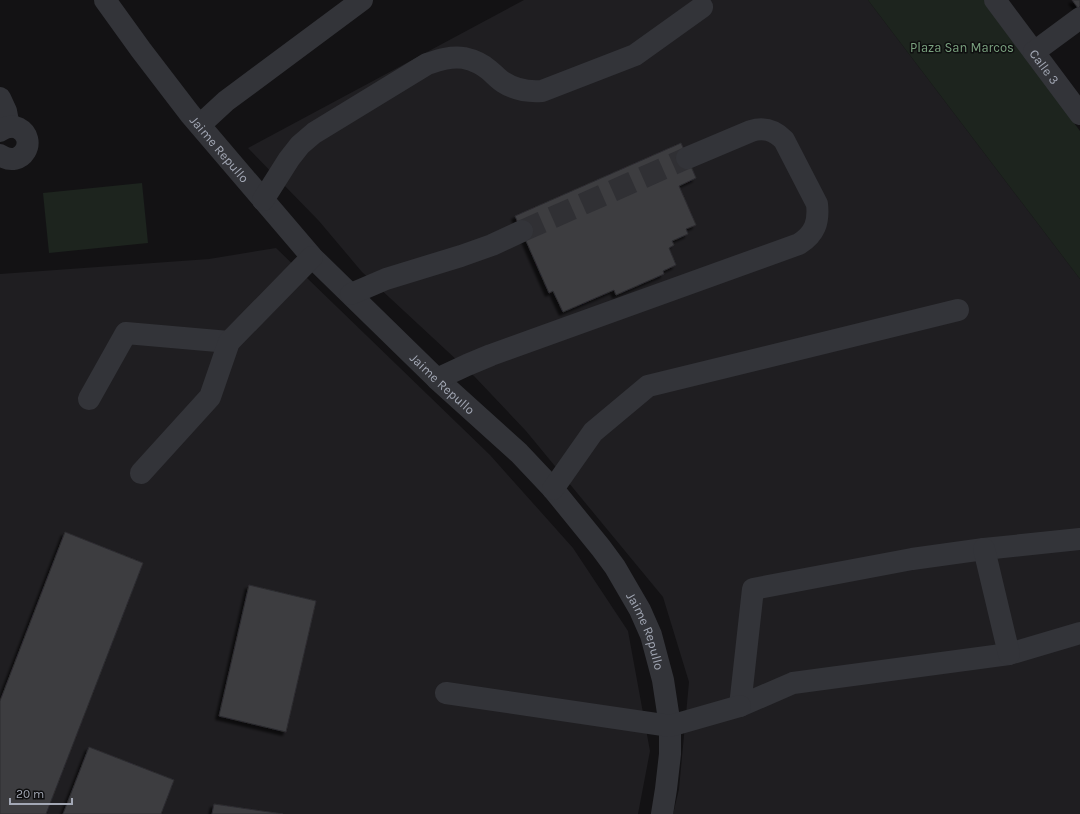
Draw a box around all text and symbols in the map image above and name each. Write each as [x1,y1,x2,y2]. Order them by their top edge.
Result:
park label: Plaza San Marcos [910,40,1014,55]
street label: Calle 3 [1026,46,1062,87]
street label: Jaime Repullo [187,113,252,186]
street label: Jaime Repullo [407,350,478,417]
street label: Jaime Repullo [623,590,667,672]
scale bar [10,780,72,806]
text: 20 m [16,787,44,801]

